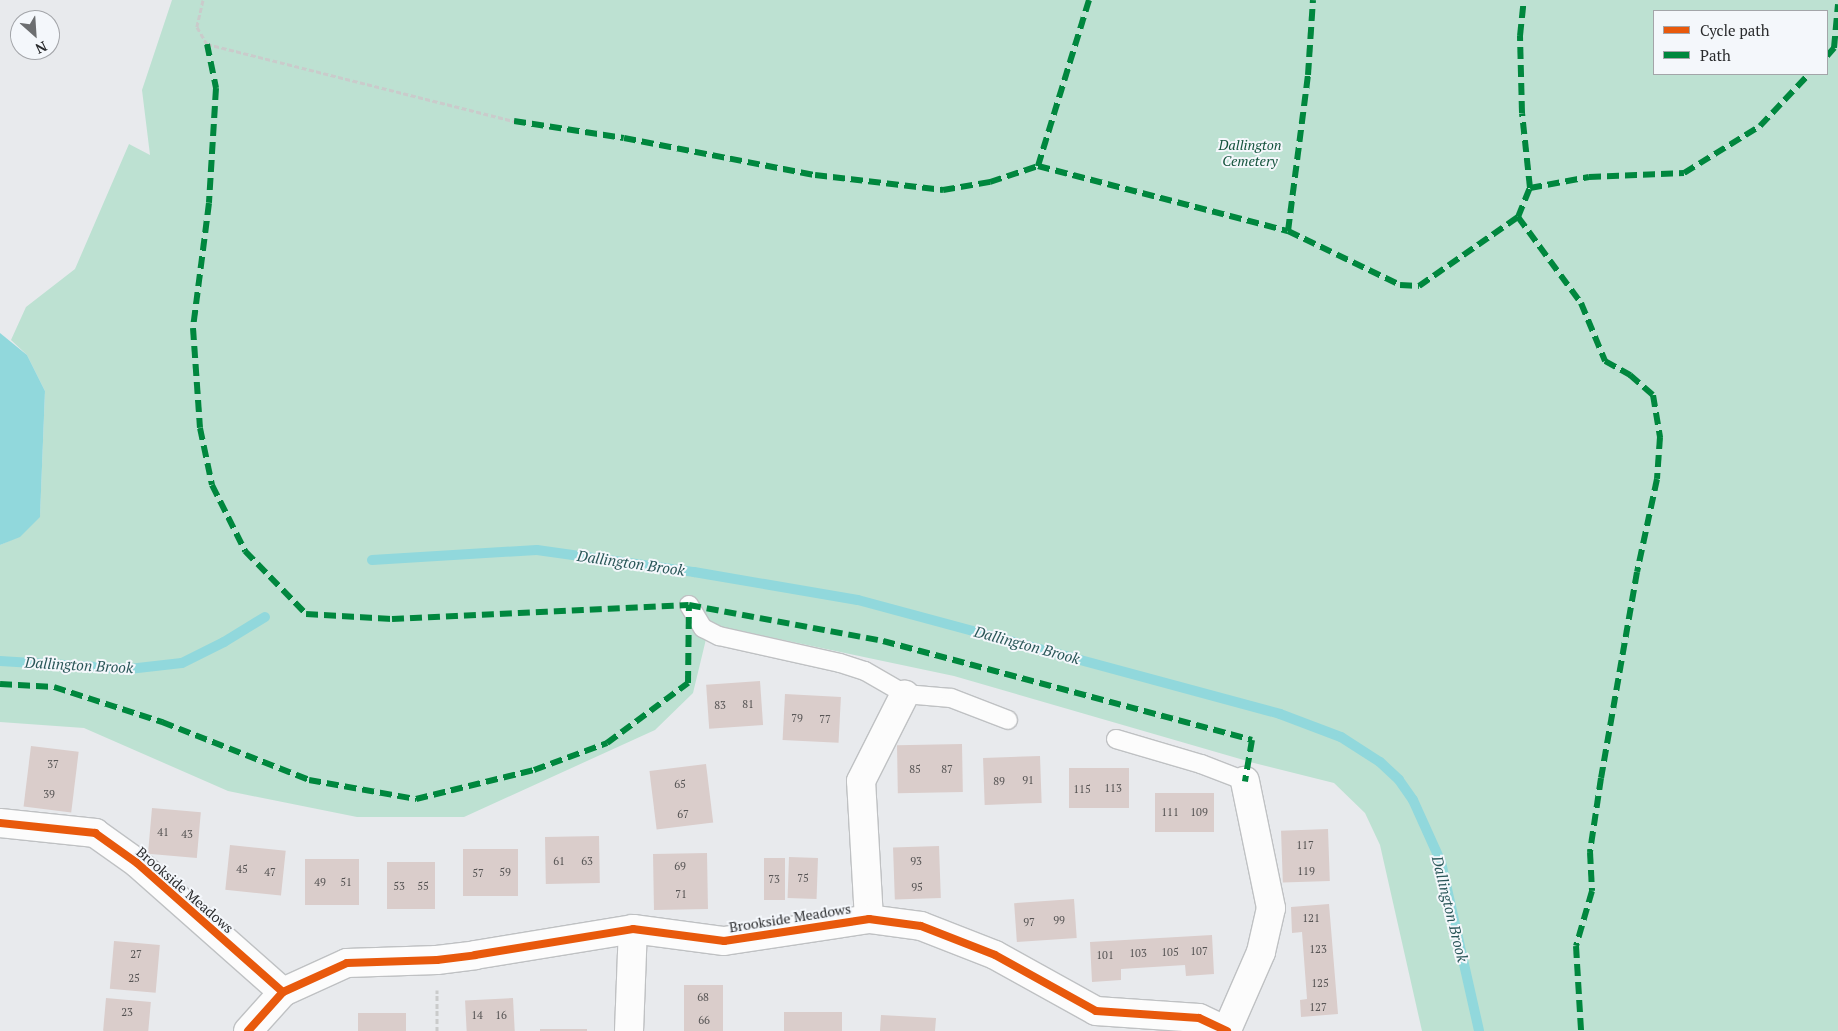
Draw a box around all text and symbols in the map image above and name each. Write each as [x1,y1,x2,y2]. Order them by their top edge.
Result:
north arrow [10,10,60,60]
legend [1653,10,1828,75]
text: Cycle path [1700,20,1770,40]
text: N [32,37,50,59]
text: Path [1700,45,1731,65]
park label: Dallington Cemetery [1218,137,1282,170]
water label: Dallington Brook [576,547,686,579]
water label: Dallington Brook [972,622,1082,668]
water label: Dallington Brook [24,653,134,677]
house number: 81 [742,697,754,711]
house number: 83 [714,698,726,712]
house number: 79 [791,711,803,725]
house number: 77 [819,712,831,726]
house number: 37 [47,757,59,771]
house number: 85 [909,762,921,776]
house number: 87 [941,762,953,776]
house number: 91 [1022,773,1034,787]
house number: 89 [993,774,1005,788]
house number: 65 [674,777,686,791]
house number: 113 [1104,781,1122,795]
house number: 115 [1073,782,1091,796]
house number: 39 [43,787,55,801]
house number: 111 [1161,805,1179,819]
house number: 109 [1190,805,1208,819]
house number: 67 [677,807,689,821]
house number: 41 [157,825,169,839]
house number: 43 [181,827,193,841]
house number: 117 [1296,838,1314,852]
street label: Brookside Meadows [133,843,237,937]
house number: 61 [553,854,565,868]
house number: 63 [581,854,593,868]
house number: 93 [910,854,922,868]
water label: Dallington Brook [1428,854,1472,964]
house number: 69 [674,859,686,873]
house number: 45 [236,862,248,876]
house number: 119 [1297,864,1315,878]
house number: 47 [264,865,276,879]
house number: 59 [499,865,511,879]
house number: 57 [472,866,484,880]
house number: 75 [797,871,809,885]
house number: 73 [768,872,780,886]
house number: 49 [314,875,326,889]
house number: 51 [340,875,352,889]
house number: 53 [393,879,405,893]
house number: 55 [417,879,429,893]
house number: 95 [911,880,923,894]
house number: 71 [675,887,687,901]
street label: Brookside Meadows [728,900,852,936]
house number: 121 [1302,911,1320,925]
house number: 99 [1053,913,1065,927]
house number: 97 [1023,915,1035,929]
house number: 123 [1309,942,1327,956]
house number: 107 [1190,944,1208,958]
house number: 105 [1161,945,1179,959]
house number: 103 [1129,946,1147,960]
house number: 27 [130,947,142,961]
house number: 101 [1096,948,1114,962]
house number: 25 [128,971,140,985]
house number: 125 [1311,976,1329,990]
house number: 68 [697,990,709,1004]
house number: 127 [1309,1000,1327,1014]
house number: 23 [121,1005,133,1019]
house number: 14 [471,1008,483,1022]
house number: 16 [495,1008,507,1022]
house number: 66 [698,1013,710,1027]

